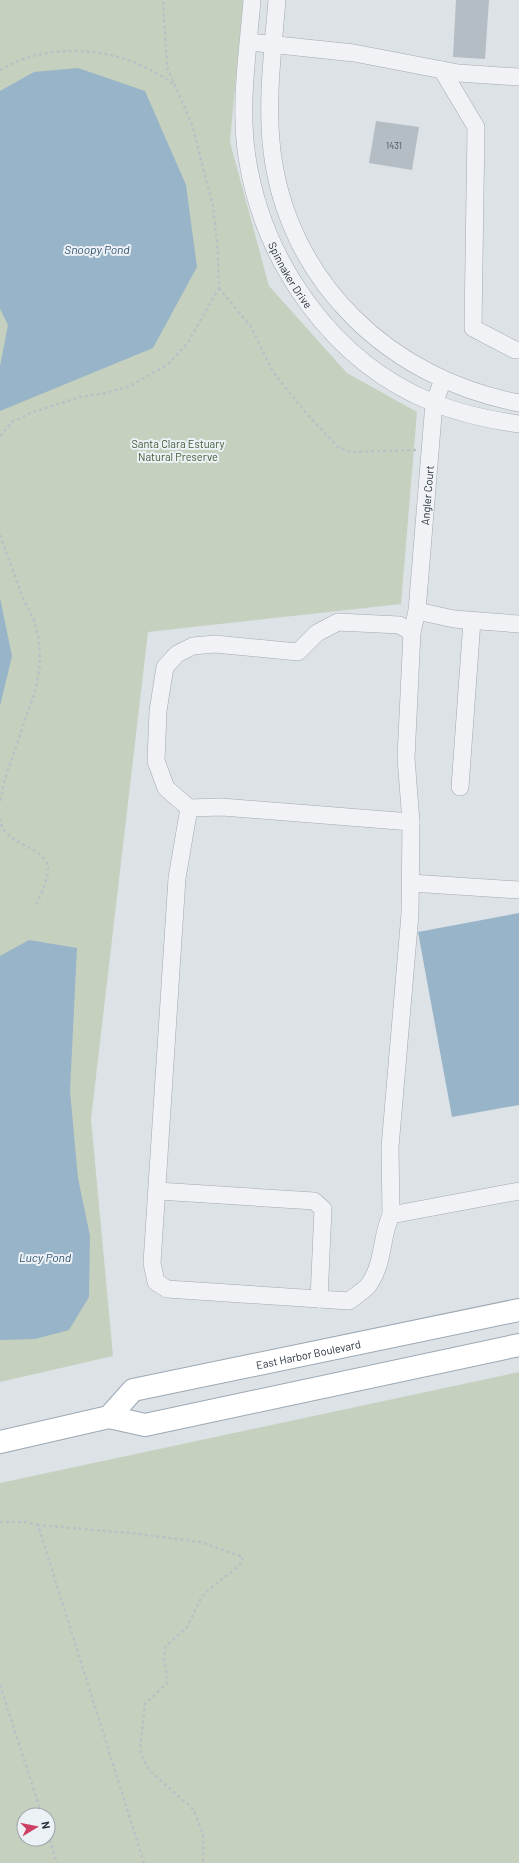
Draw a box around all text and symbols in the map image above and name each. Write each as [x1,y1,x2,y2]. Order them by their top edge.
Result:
house number: 1431 [386,140,402,151]
street label: Spinnaker Drive [266,239,315,310]
water label: Snoopy Pond [64,242,130,256]
park label: Santa Clara Estuary Natural Preserve [131,437,225,463]
street label: Angler Court [418,465,435,526]
water label: Lucy Pond [19,1250,72,1264]
street label: East Harbor Boulevard [255,1337,362,1371]
north arrow [16,1807,56,1847]
text: N [39,1820,53,1830]

